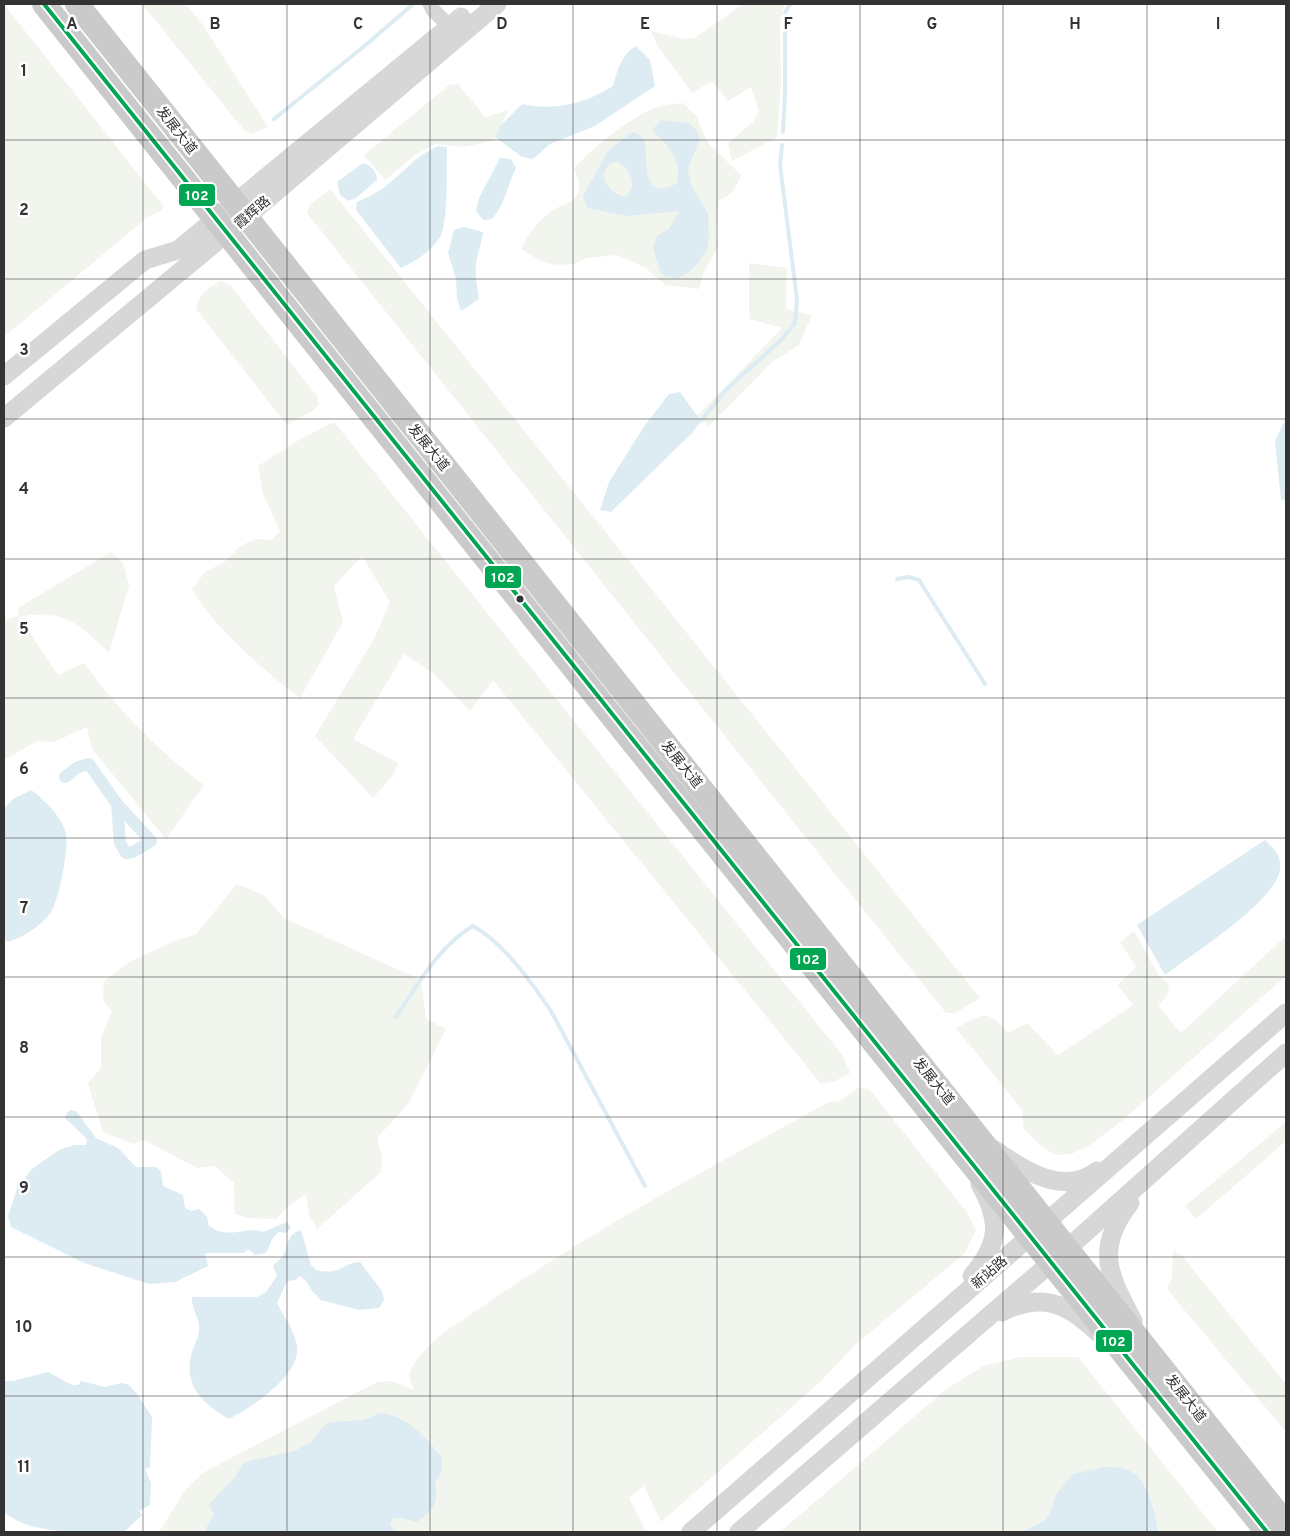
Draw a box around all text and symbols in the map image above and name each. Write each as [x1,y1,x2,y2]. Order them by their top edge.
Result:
text: A [66,15,78,35]
text: B [209,15,221,35]
text: C [353,15,363,35]
text: D [496,15,508,35]
text: E [640,15,650,35]
text: F [783,15,793,35]
text: G [927,15,937,35]
text: H [1069,15,1081,35]
text: I [1216,15,1220,35]
text: 1 [21,62,27,82]
street label: 发展大道 [152,103,201,158]
line badge: 102 [178,183,216,207]
text: 102 [185,188,209,205]
street label: 霞辉路 [231,193,275,233]
text: 2 [19,201,29,221]
text: 3 [19,341,29,361]
street label: 发展大道 [404,420,453,475]
text: 4 [19,480,29,500]
line badge: 102 [484,565,522,589]
text: 102 [491,570,515,587]
unlabelled marker [515,594,525,604]
text: 5 [19,620,29,640]
street label: 发展大道 [657,737,706,792]
text: 6 [19,760,29,780]
text: 7 [20,899,28,919]
line badge: 102 [789,947,827,971]
text: 102 [796,952,820,969]
text: 8 [19,1039,29,1059]
street label: 发展大道 [909,1054,958,1109]
text: 9 [19,1179,29,1199]
street label: 新站路 [969,1253,1011,1293]
text: 10 [16,1318,32,1338]
line badge: 102 [1095,1329,1133,1353]
text: 102 [1102,1334,1126,1351]
street label: 发展大道 [1161,1371,1210,1426]
text: 11 [18,1458,30,1478]

